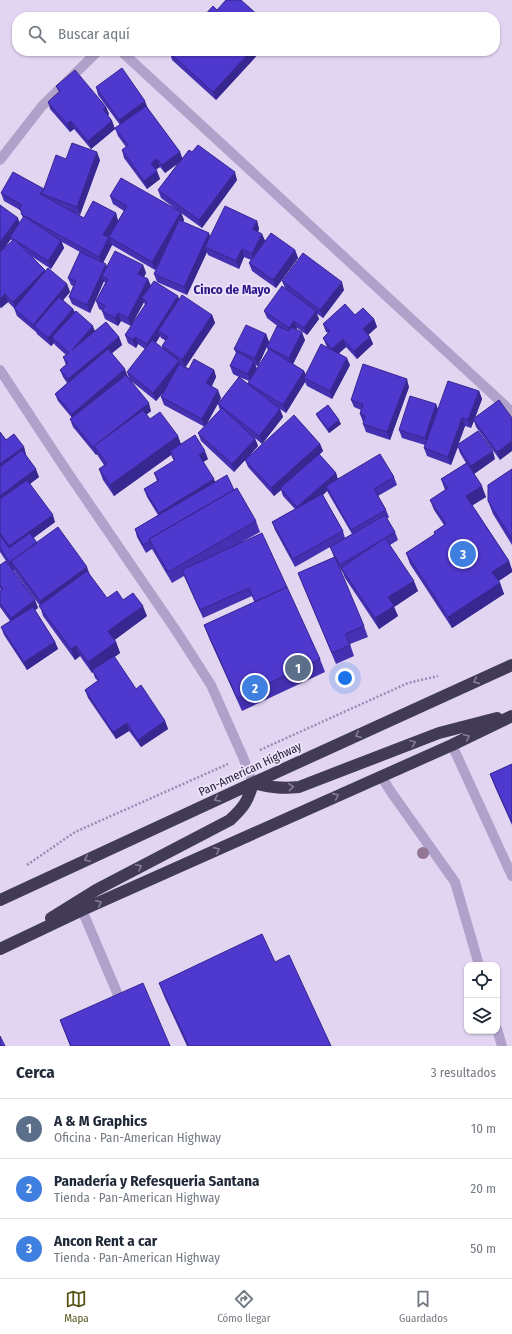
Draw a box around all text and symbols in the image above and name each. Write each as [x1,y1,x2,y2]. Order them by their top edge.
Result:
search box [12,12,500,56]
icon: search [26,23,48,45]
text: Buscar aquí [58,25,130,43]
district label: Cinco de Mayo [193,282,271,297]
pin: 3 [450,539,476,569]
pin: 1 [285,653,311,683]
your location [335,668,355,688]
pin: 2 [242,673,268,703]
one-way arrow [473,676,481,684]
one-way arrow [355,730,363,738]
one-way arrow [463,734,471,742]
street label: Pan-American Highway [196,739,304,799]
one-way arrow [409,739,416,747]
one-way arrow [288,783,294,792]
one-way arrow [332,793,339,801]
one-way arrow [214,794,222,802]
one-way arrow [213,847,221,855]
one-way arrow [83,855,90,863]
one-way arrow [135,864,142,872]
one-way arrow [95,900,102,908]
map controls [464,962,500,1034]
button: locate [464,962,500,998]
button: layers [464,998,500,1034]
text: Cerca [16,1062,55,1083]
text: 3 resultados [431,1065,496,1080]
text: A & M Graphics [54,1112,147,1130]
text: 1 [26,1121,32,1136]
text: 10 m [471,1121,496,1136]
text: Oficina · Pan-American Highway [54,1130,221,1145]
text: Panadería y Refesqueria Santana [54,1172,260,1190]
text: 2 [26,1181,32,1196]
text: 20 m [470,1181,496,1196]
text: Tienda · Pan-American Highway [54,1190,220,1205]
text: Ancon Rent a car [54,1232,157,1250]
text: 3 [26,1241,32,1256]
text: 50 m [470,1241,496,1256]
text: Tienda · Pan-American Highway [54,1250,220,1265]
tab: Mapa [64,1288,89,1325]
tab: Cómo llegar [217,1288,271,1325]
tab: Guardados [399,1288,448,1325]

